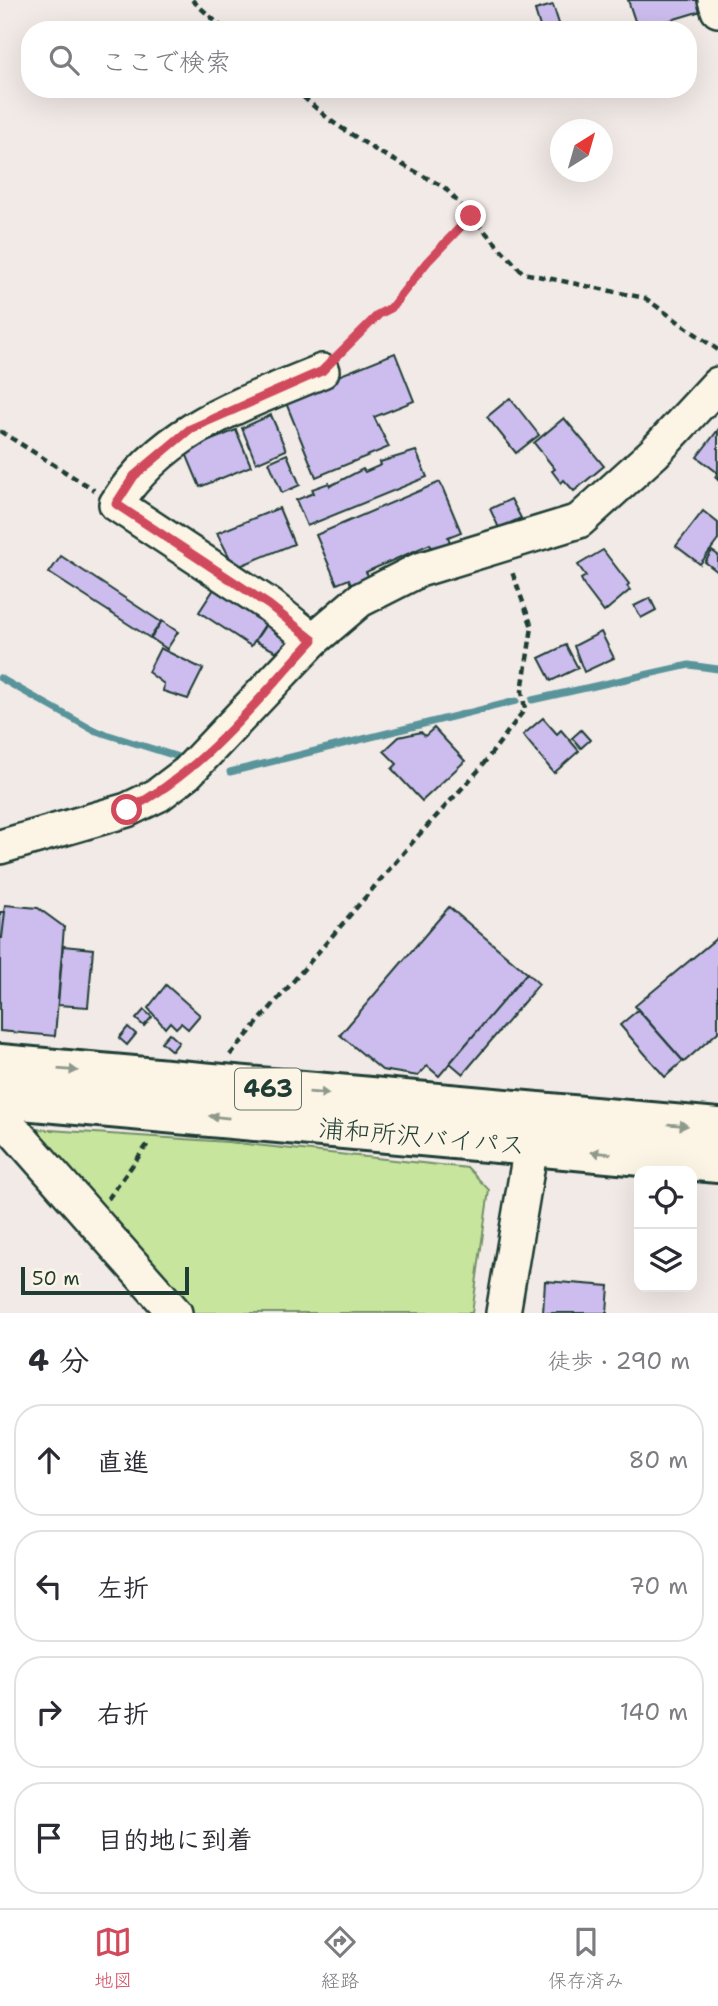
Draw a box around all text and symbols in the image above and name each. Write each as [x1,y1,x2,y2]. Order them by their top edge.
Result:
search box [21,21,697,98]
icon: search [45,41,83,79]
text: ここで検索 [101,44,231,79]
north arrow [550,119,613,182]
route end [455,200,486,231]
route start [111,794,142,825]
one-way arrow [57,1065,79,1076]
road number: 463 [235,1069,301,1110]
one-way arrow [308,1088,330,1099]
street label: 浦和所沢バイパス [317,1110,527,1162]
one-way arrow [207,1111,229,1122]
one-way arrow [667,1120,689,1131]
one-way arrow [590,1147,612,1158]
map controls [634,1166,697,1292]
button: locate [634,1166,697,1229]
button: layers [634,1229,697,1292]
scale bar [21,1264,189,1296]
text: 50 m [32,1266,80,1291]
text: 4 分 [28,1340,89,1381]
text: 徒歩 · 290 m [547,1346,690,1376]
icon: ahead [30,1441,68,1479]
text: 直進 [97,1444,149,1479]
text: 80 m [629,1445,688,1475]
icon: left [30,1567,68,1605]
text: 左折 [97,1570,149,1605]
text: 70 m [629,1571,688,1601]
icon: right [30,1693,68,1731]
text: 右折 [97,1696,149,1731]
text: 140 m [620,1697,688,1727]
icon: arrive [30,1819,68,1857]
text: 目的地に到着 [97,1822,253,1857]
tab: 地図 [94,1923,132,1993]
tab: 経路 [321,1923,359,1993]
tab: 保存済み [548,1923,624,1993]

